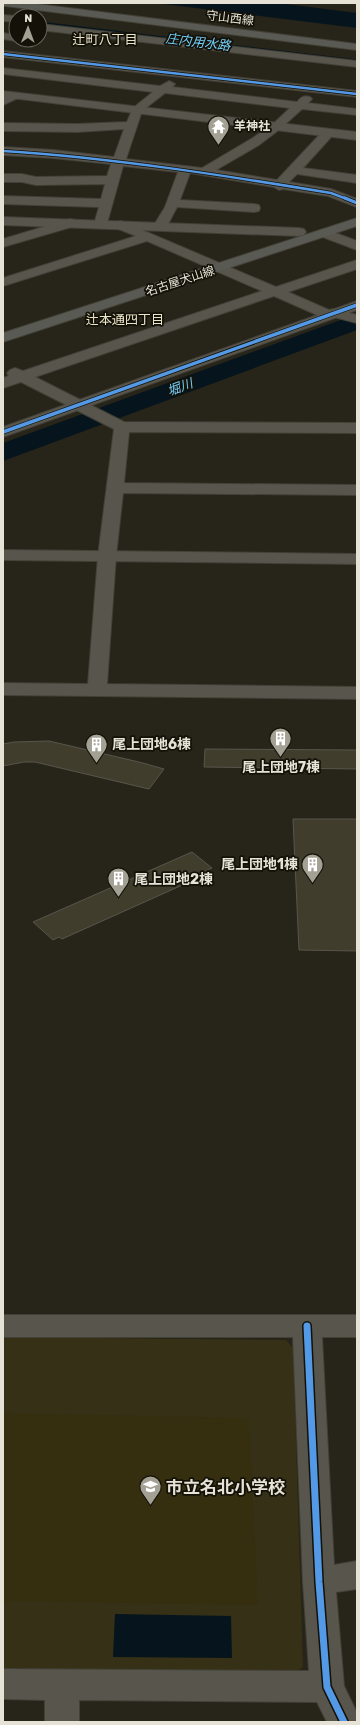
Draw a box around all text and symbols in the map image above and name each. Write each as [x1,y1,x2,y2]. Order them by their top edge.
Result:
north arrow [8,8,48,48]
street label: 守山西線 [205,8,255,28]
text: N [24,12,32,25]
water label: 庄内用水路 [165,31,232,54]
district label: 辻町八丁目 [72,32,138,47]
temple icon: 羊神社 [205,113,231,146]
place label: 羊神社 [234,119,270,133]
street label: 名古屋犬山線 [144,263,216,299]
district label: 辻本通四丁目 [86,312,164,327]
water label: 堀川 [165,375,197,398]
building icon: 尾上団地7棟 [268,726,294,759]
building icon: 尾上団地6棟 [83,731,109,764]
place label: 尾上団地6棟 [112,736,191,753]
place label: 尾上団地7棟 [242,759,320,776]
building icon: 尾上団地1棟 [300,851,326,884]
place label: 尾上団地1棟 [221,856,298,873]
building icon: 尾上団地2棟 [105,866,131,899]
place label: 尾上団地2棟 [134,871,213,888]
school or university icon: 市立名北小学校 [137,1474,163,1507]
place label: 市立名北小学校 [166,1477,285,1497]

